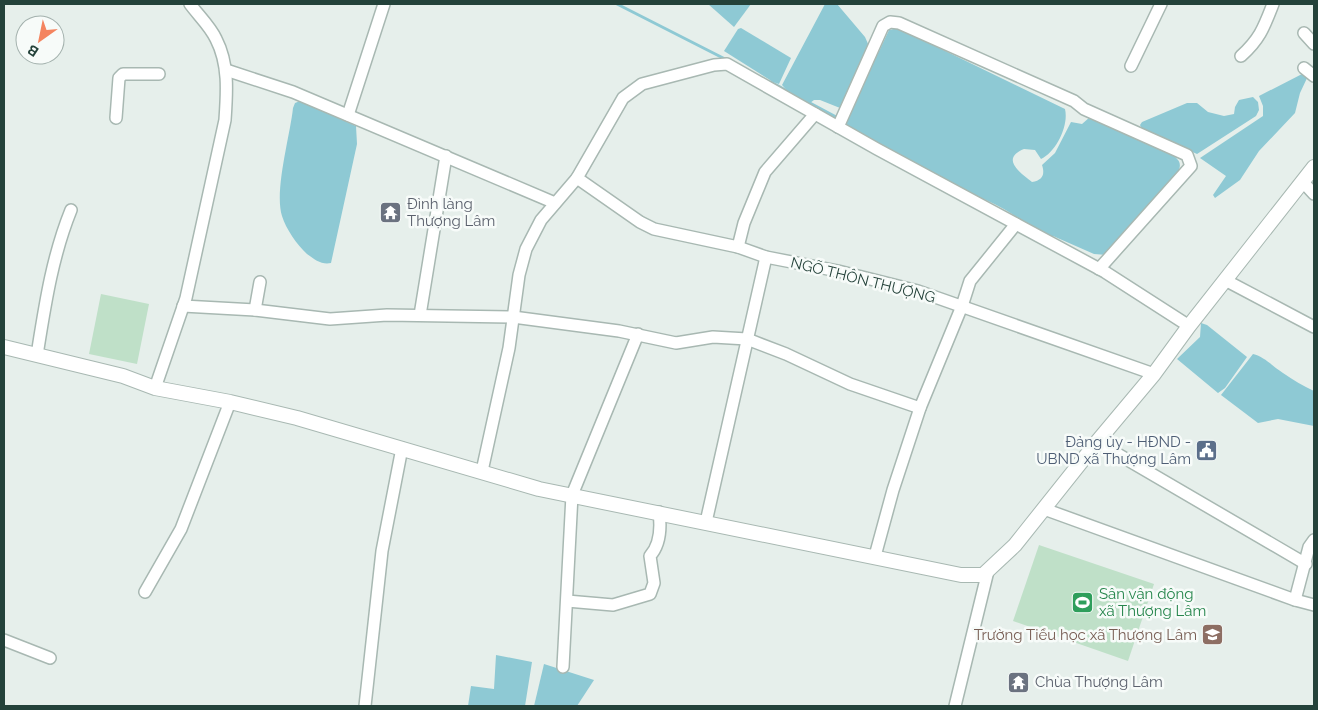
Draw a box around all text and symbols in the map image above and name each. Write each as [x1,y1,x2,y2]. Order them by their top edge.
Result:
north arrow [15,15,65,65]
text: B [24,41,41,60]
place label: Đình làng Thượng Lâm [407,195,495,230]
temple icon: Đình làng Thượng Lâm [379,201,403,225]
street label: NGÕ THÔN THƯỢNG [789,253,937,307]
place label: Đảng ủy - HĐND - UBND xã Thượng Lâm [1036,433,1191,468]
public building icon: Đảng ủy - HĐND - UBND xã Thượng Lâm [1195,439,1219,463]
place label: Sân vận động xã Thượng Lâm [1099,585,1206,620]
sports icon: Sân vận động xã Thượng Lâm [1071,591,1095,615]
school or university icon: Trường Tiểu học xã Thượng Lâm [1201,623,1225,647]
place label: Trường Tiểu học xã Thượng Lâm [974,626,1197,644]
temple icon: Chùa Thượng Lâm [1007,670,1031,694]
place label: Chùa Thượng Lâm [1035,673,1163,691]

